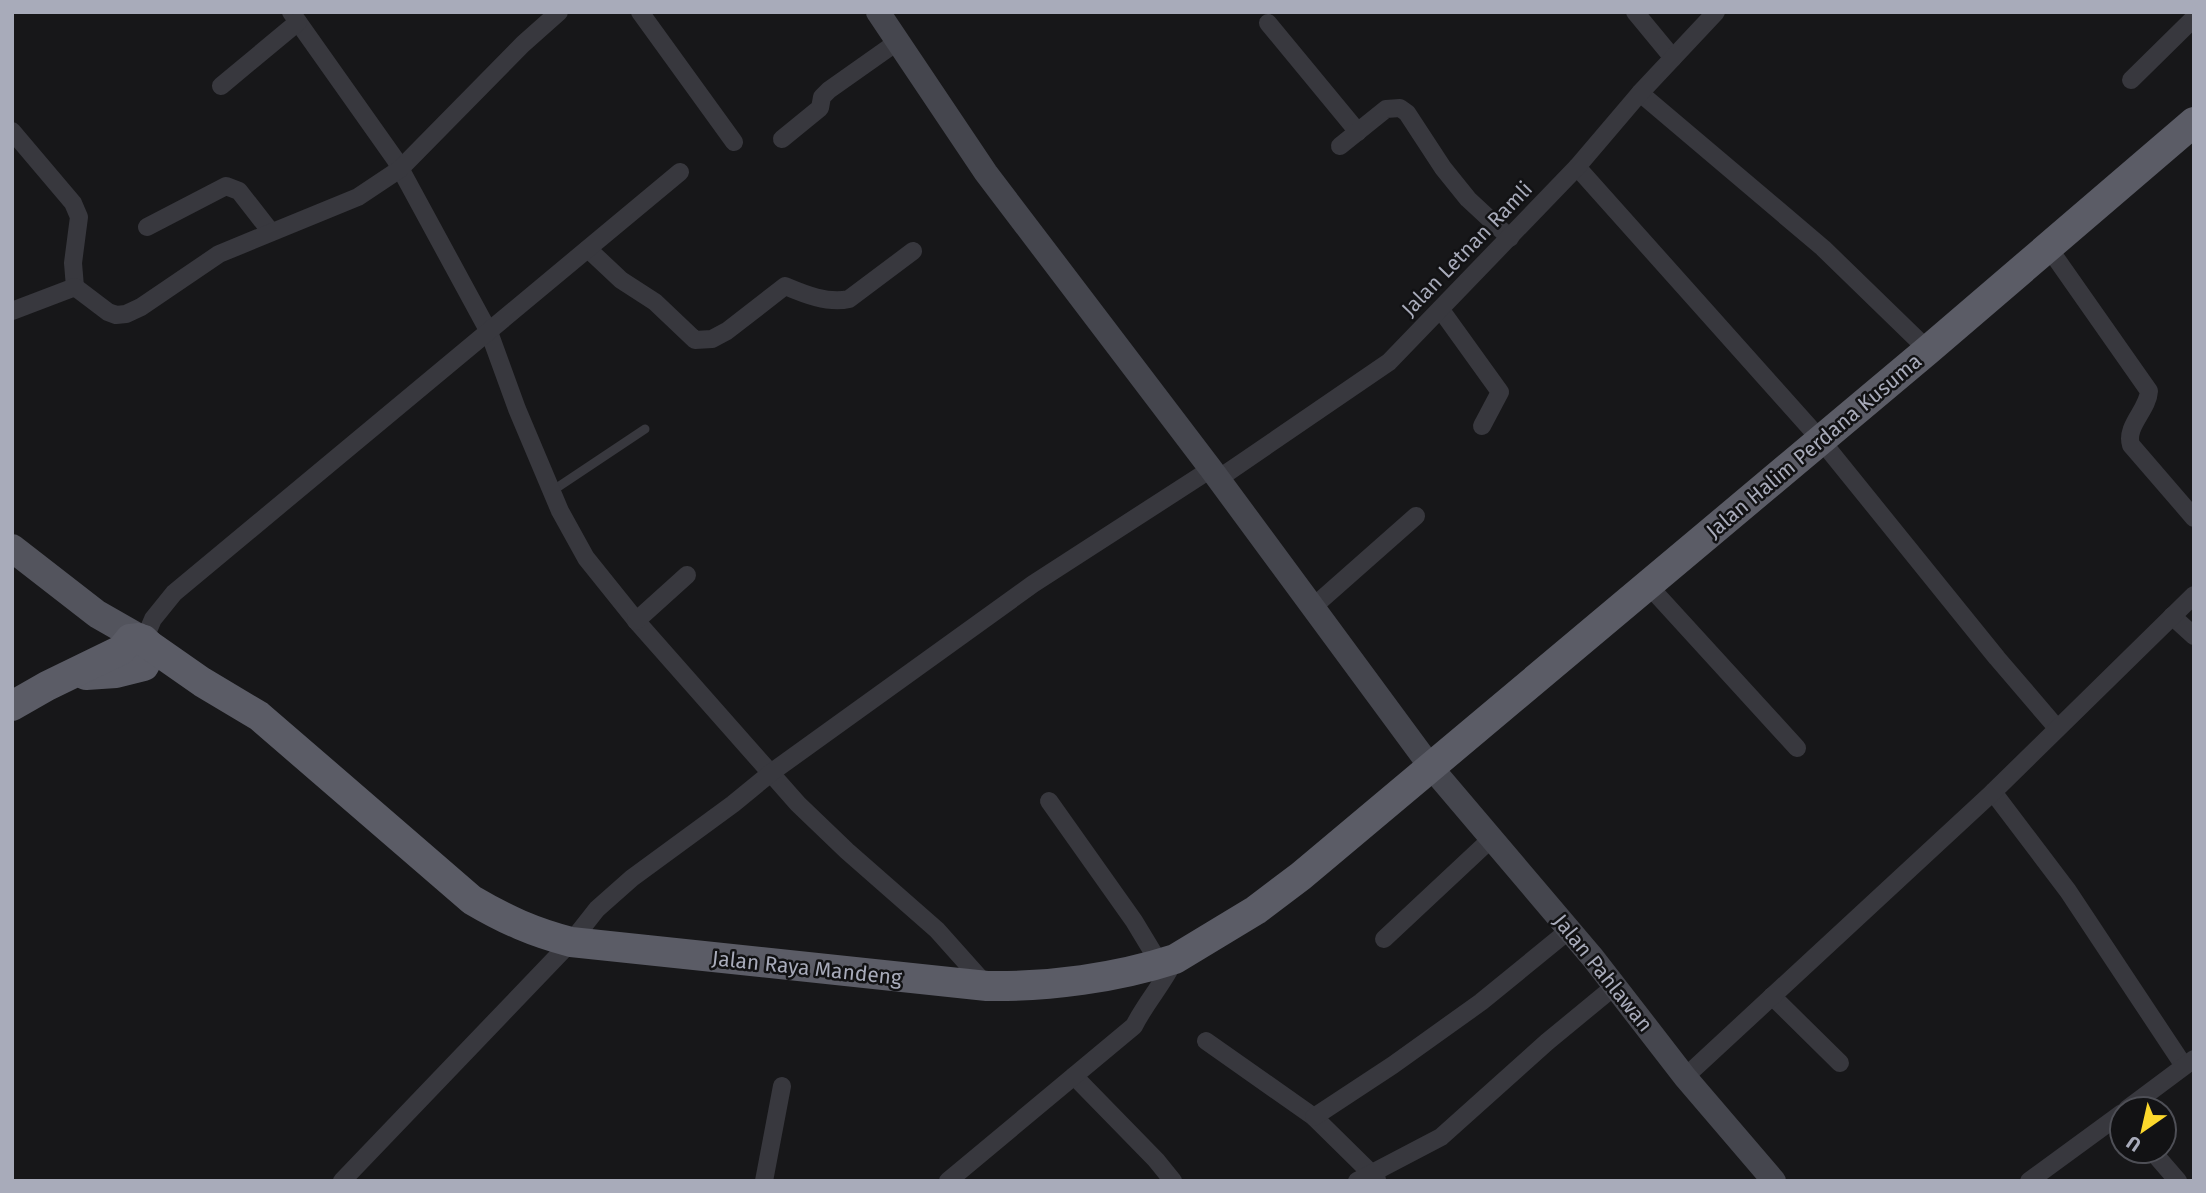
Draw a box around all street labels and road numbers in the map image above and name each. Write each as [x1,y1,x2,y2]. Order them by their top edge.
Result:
street label: Jalan Letnan Ramli [1396,176,1538,322]
street label: Jalan Halim Perdana Kusuma [1701,348,1927,544]
street label: Jalan Pahlawan [1548,909,1658,1037]
street label: Jalan Raya Mandeng [711,945,903,991]

